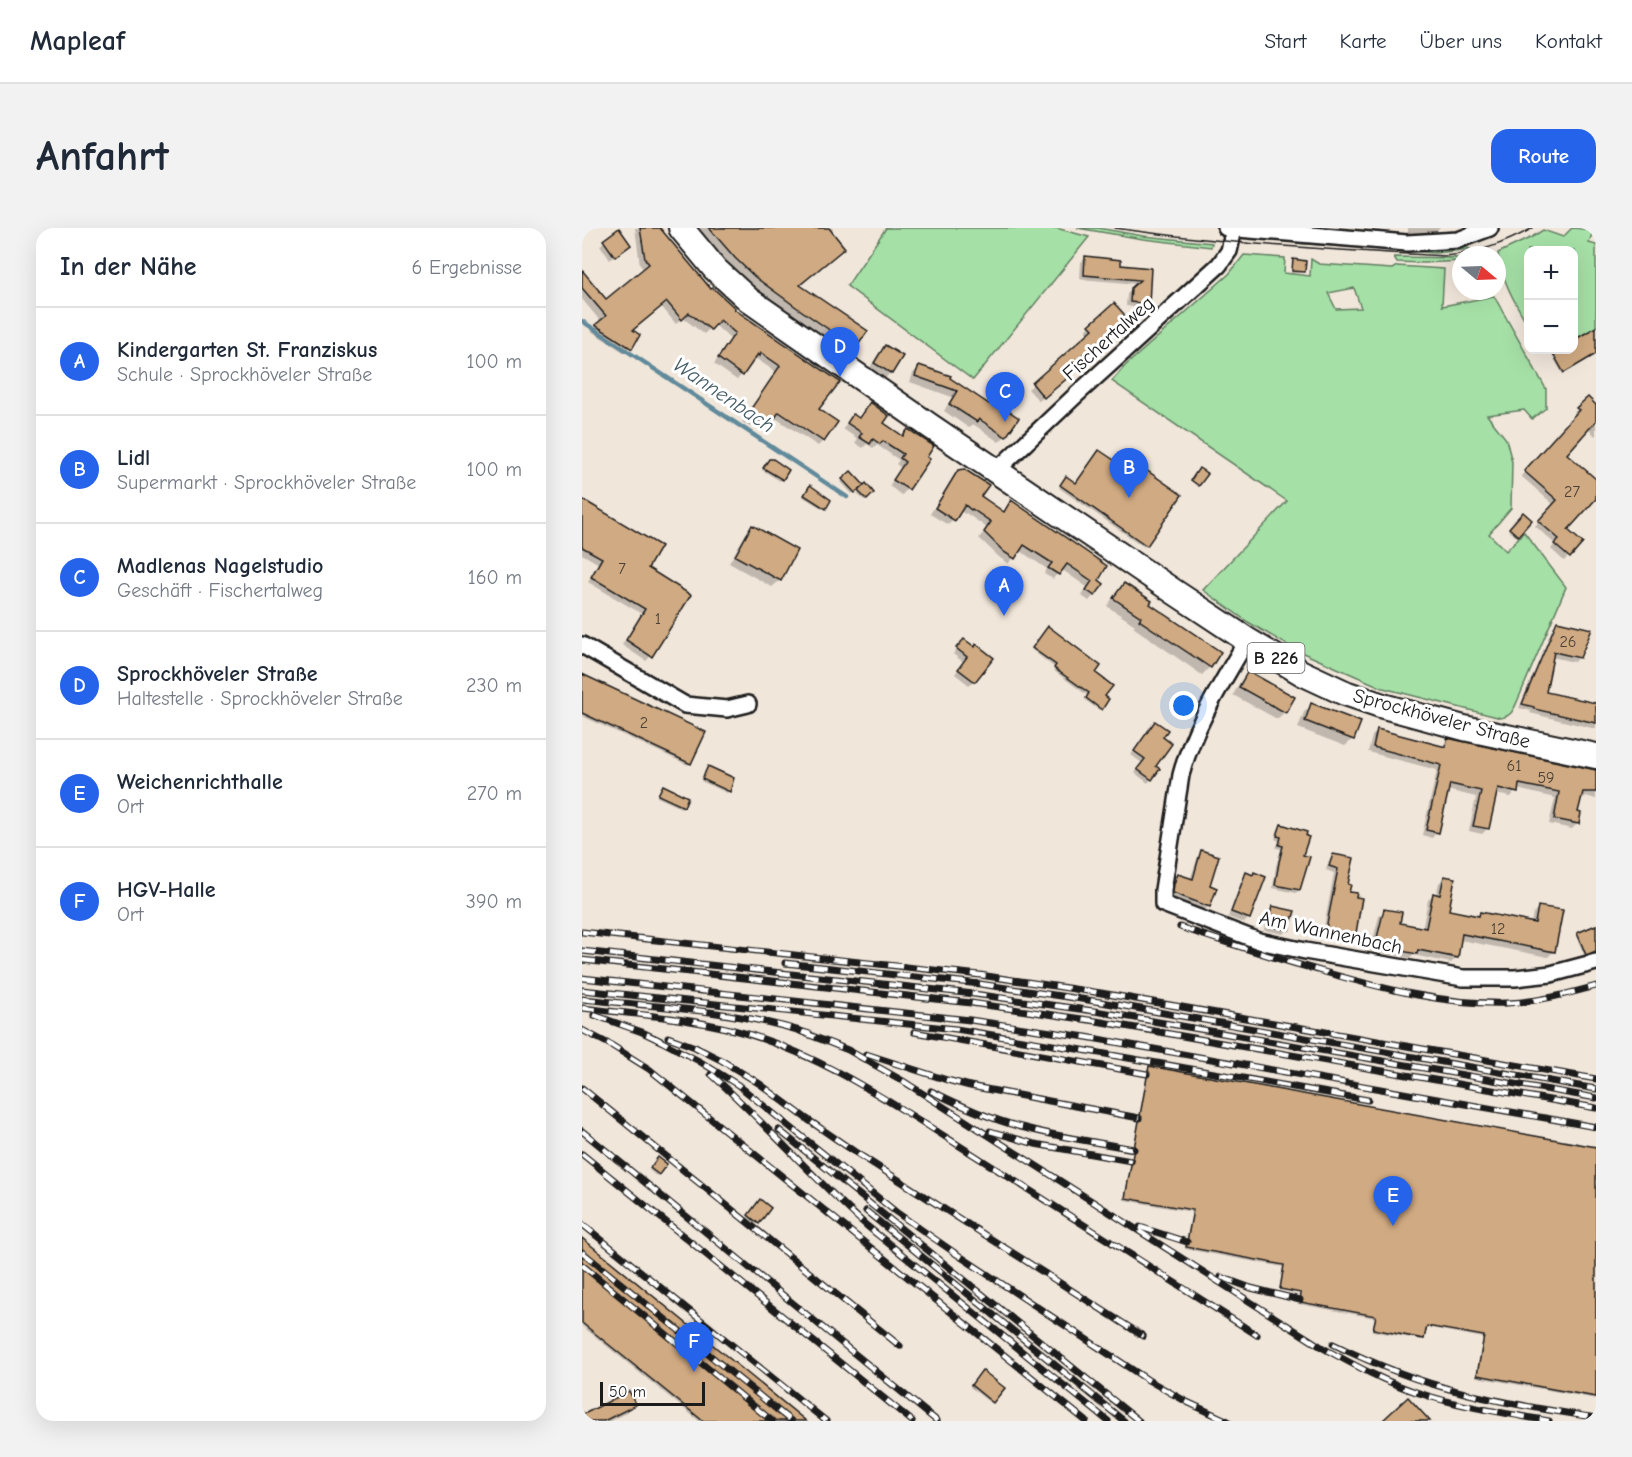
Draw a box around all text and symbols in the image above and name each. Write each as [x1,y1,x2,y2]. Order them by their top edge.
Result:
text: Mapleaf [30,25,125,57]
text: Start [1264,29,1307,53]
text: Karte [1340,29,1386,53]
text: Über uns [1419,29,1502,53]
text: Kontakt [1535,29,1602,53]
button: Route [1491,129,1596,183]
text: Anfahrt [36,132,169,181]
north arrow [1452,246,1506,300]
map controls [1524,246,1578,354]
button: + [1524,246,1578,300]
text: In der Nähe [60,252,197,282]
text: 6 Ergebnisse [412,256,522,279]
street label: Fischertalweg [1058,291,1159,385]
button: − [1524,300,1578,354]
pin: D [820,328,860,377]
text: Kindergarten St. Franziskus [117,337,377,363]
text: A [74,350,85,373]
text: 100 m [467,350,522,373]
water label: Wannenbach [669,352,779,438]
text: Schule · Sprockhöveler Straße [117,363,372,386]
pin: C [986,372,1024,422]
text: Lidl [117,445,150,471]
pin: B [1110,448,1148,498]
text: B [73,458,86,481]
text: 100 m [467,458,522,481]
text: Supermarkt · Sprockhöveler Straße [117,471,416,494]
house number: 27 [1564,483,1580,501]
text: Madlenas Nagelstudio [117,553,323,579]
house number: 7 [618,560,626,578]
text: C [73,566,86,589]
text: 160 m [468,566,522,589]
pin: A [984,566,1024,616]
text: Geschäft · Fischertalweg [117,579,323,602]
house number: 1 [655,610,661,628]
house number: 26 [1559,633,1577,651]
road number: B 226 [1248,643,1304,673]
text: Sprockhöveler Straße [117,661,318,687]
text: D [73,674,86,697]
text: 230 m [466,674,522,697]
street label: Sprockhöveler Straße [1351,684,1533,753]
text: Haltestelle · Sprockhöveler Straße [117,687,403,710]
your location [1169,691,1198,720]
house number: 2 [640,714,648,732]
house number: 61 [1506,757,1522,775]
text: Weichenrichthalle [117,769,283,795]
house number: 59 [1537,769,1555,787]
text: E [74,782,85,805]
text: 270 m [467,782,522,805]
text: Ort [117,795,144,818]
text: HGV-Halle [117,877,216,903]
text: F [74,890,85,913]
text: 390 m [466,890,522,913]
text: Ort [117,903,144,926]
street label: Am Wannenbach [1257,906,1405,959]
house number: 12 [1491,920,1505,938]
pin: E [1374,1176,1412,1226]
pin: F [674,1322,714,1372]
scale bar [600,1379,705,1406]
text: 50 m [609,1383,646,1401]

